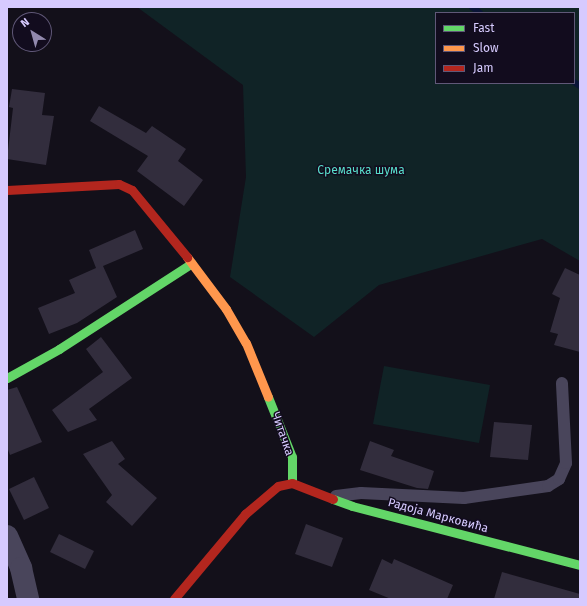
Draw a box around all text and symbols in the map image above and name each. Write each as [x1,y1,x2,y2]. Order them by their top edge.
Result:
north arrow [12,12,52,52]
legend [435,12,575,84]
text: N [18,15,32,30]
text: Fast [473,21,495,35]
text: Slow [473,41,499,55]
text: Jam [473,61,493,75]
park label: Сремачка шума [317,164,405,178]
street label: Читачка [268,410,296,458]
street label: Радоја Марковића [386,496,490,536]

